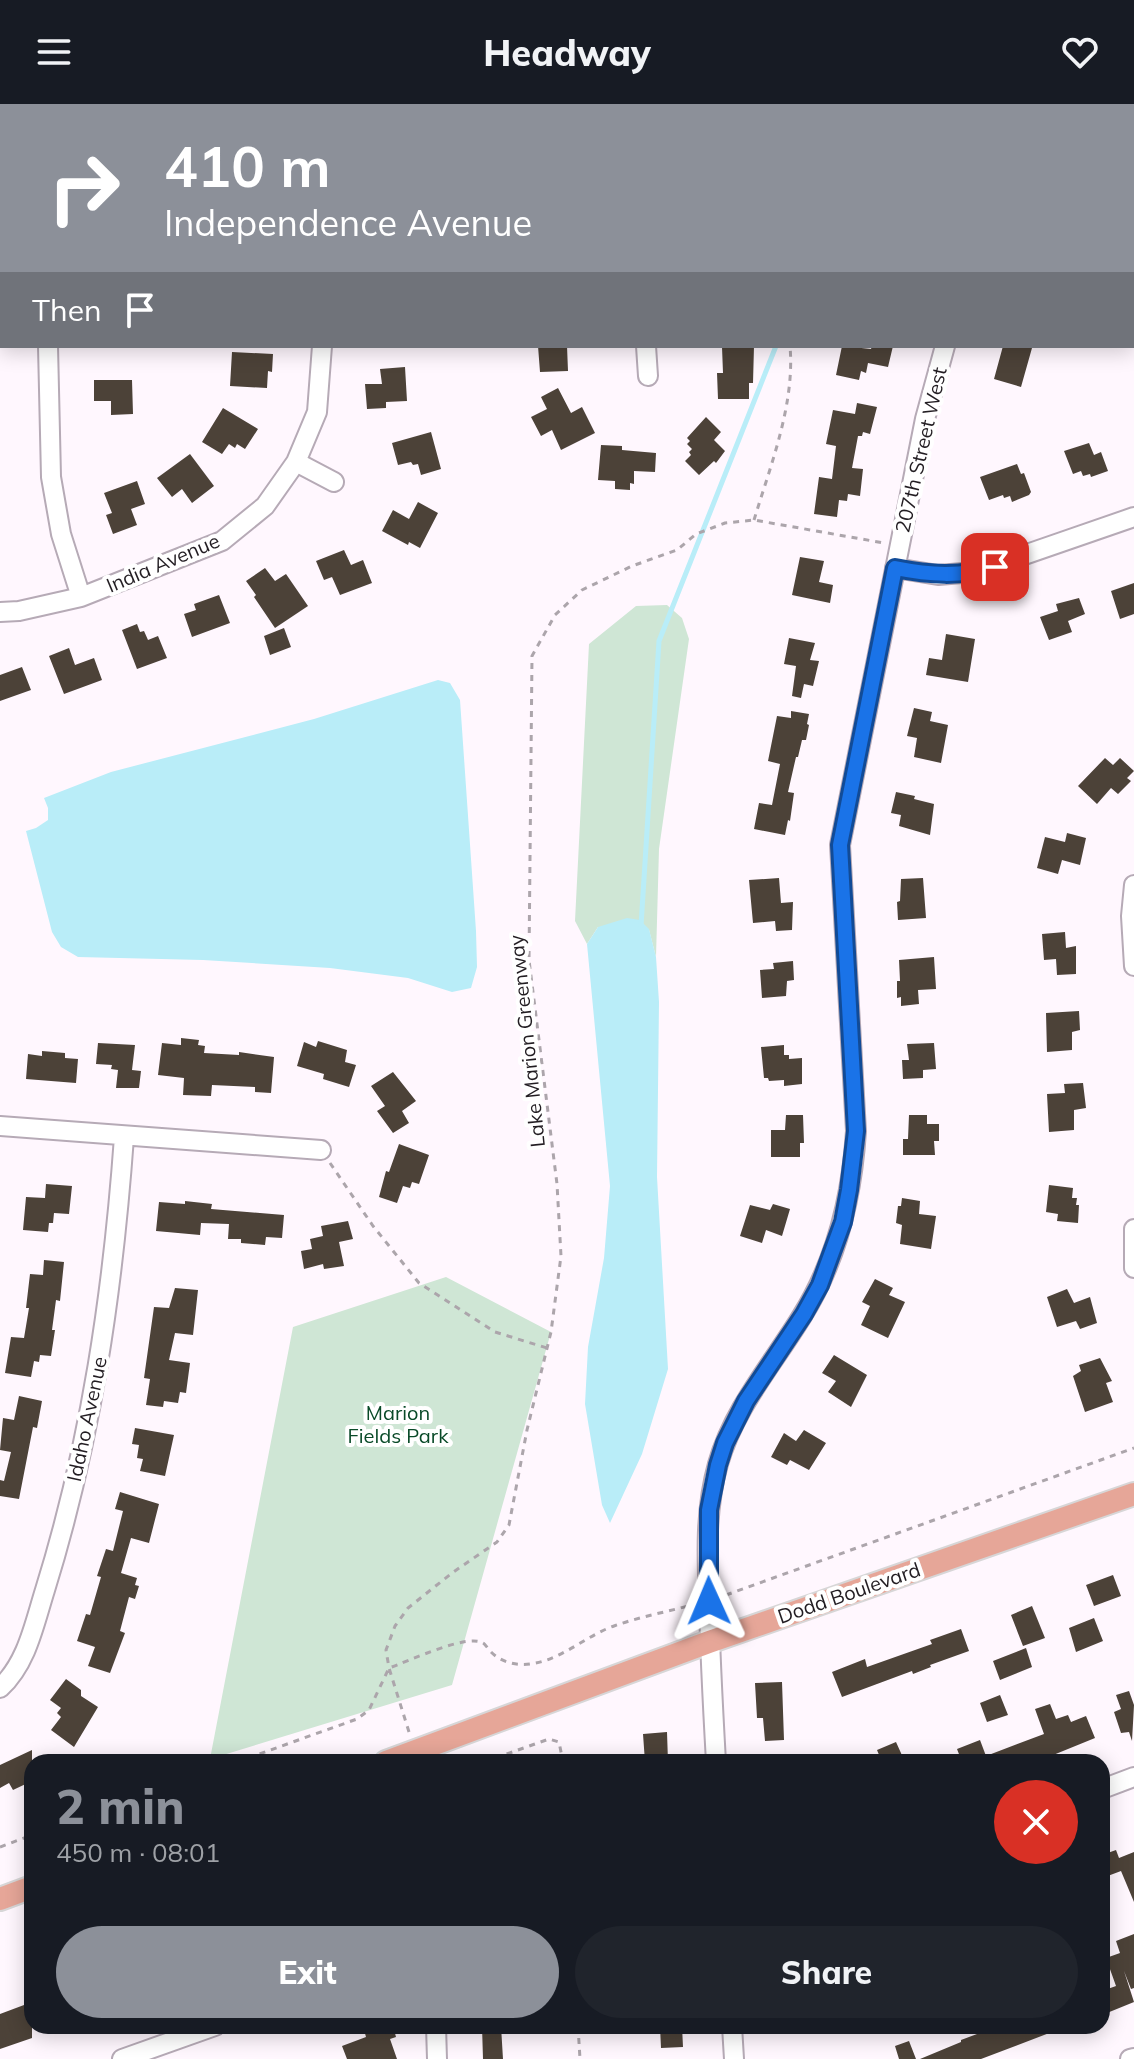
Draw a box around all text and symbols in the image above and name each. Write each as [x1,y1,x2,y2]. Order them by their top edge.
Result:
icon: menu [32,30,76,74]
text: Headway [483,30,651,75]
icon: heart [1058,30,1102,74]
text: 410 m [164,131,331,201]
icon: right [32,136,136,240]
text: Independence Avenue [164,200,532,245]
icon: arrive [118,288,162,332]
text: Then [32,291,102,329]
street label: 207th Street West [889,365,952,535]
street label: India Avenue [102,527,223,598]
pin [961,533,1029,601]
icon: arrive [973,545,1017,589]
street label: Lake Marion Greenway [503,933,550,1148]
street label: Idaho Avenue [61,1354,112,1484]
park label: Marion Fields Park [348,1400,449,1448]
street label: Dodd Boulevard [774,1556,923,1629]
position arrow [667,1559,751,1643]
text: 2 min [56,1776,185,1836]
button: close [994,1780,1078,1864]
text: 450 m · 08:01 [56,1836,220,1869]
button: Exit [56,1926,559,2018]
button: Share [575,1926,1078,2018]

